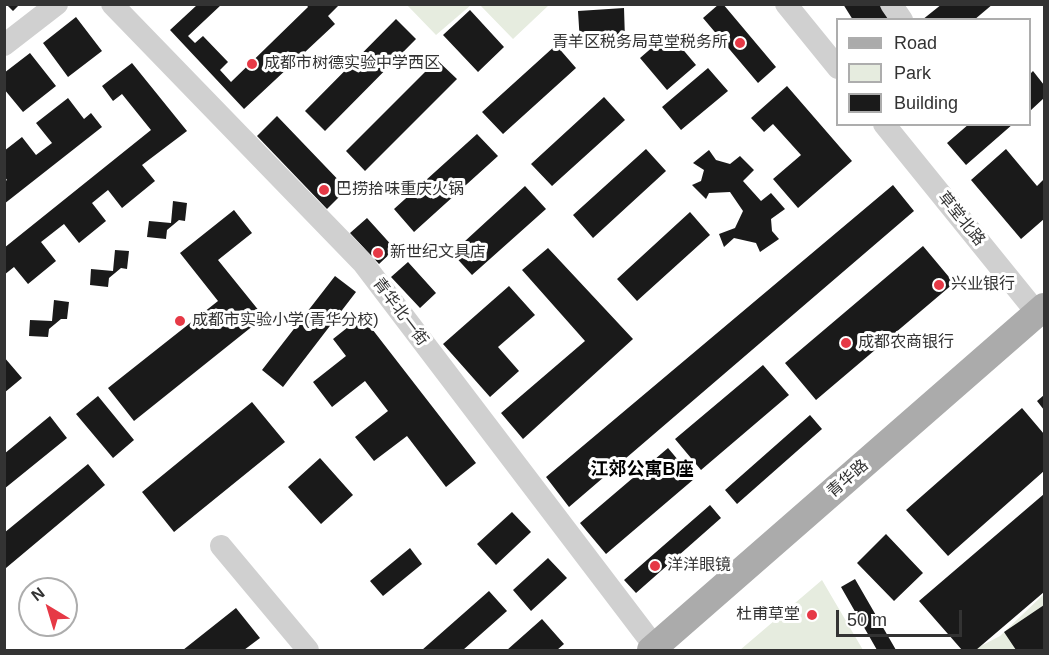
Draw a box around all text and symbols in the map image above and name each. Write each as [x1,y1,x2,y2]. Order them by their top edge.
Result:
legend [836,18,1031,126]
place label: 青羊区税务局草堂税务所 [552,33,728,53]
text: Road [894,33,937,53]
marker: 青羊区税务局草堂税务所 [733,36,747,50]
place label: 成都市树德实验中学西区 [264,54,440,74]
marker: 成都市树德实验中学西区 [245,57,259,71]
text: Park [894,63,931,83]
text: Building [894,93,958,113]
place label: 巴捞拾味重庆火锅 [336,180,464,200]
marker: 巴捞拾味重庆火锅 [317,183,331,197]
street label: 草堂北路 [933,188,989,250]
place label: 新世纪文具店 [390,243,486,263]
marker: 新世纪文具店 [371,246,385,260]
street label: 青华北一街 [368,274,432,350]
place label: 兴业银行 [951,275,1015,295]
marker: 兴业银行 [932,278,946,292]
place label: 成都市实验小学(青华分校) [192,311,379,331]
marker: 成都市实验小学(青华分校) [173,314,187,328]
place label: 成都农商银行 [858,333,954,353]
marker: 成都农商银行 [839,336,853,350]
street label: 青华路 [824,456,872,502]
district label: 江郊公寓B座 [591,459,693,481]
place label: 洋洋眼镜 [667,556,731,576]
marker: 洋洋眼镜 [648,559,662,573]
north arrow [18,577,78,637]
text: N [28,584,48,604]
scale bar [839,598,965,636]
place label: 杜甫草堂 [736,605,800,625]
marker: 杜甫草堂 [805,608,819,622]
text: 50 m [847,610,887,630]

